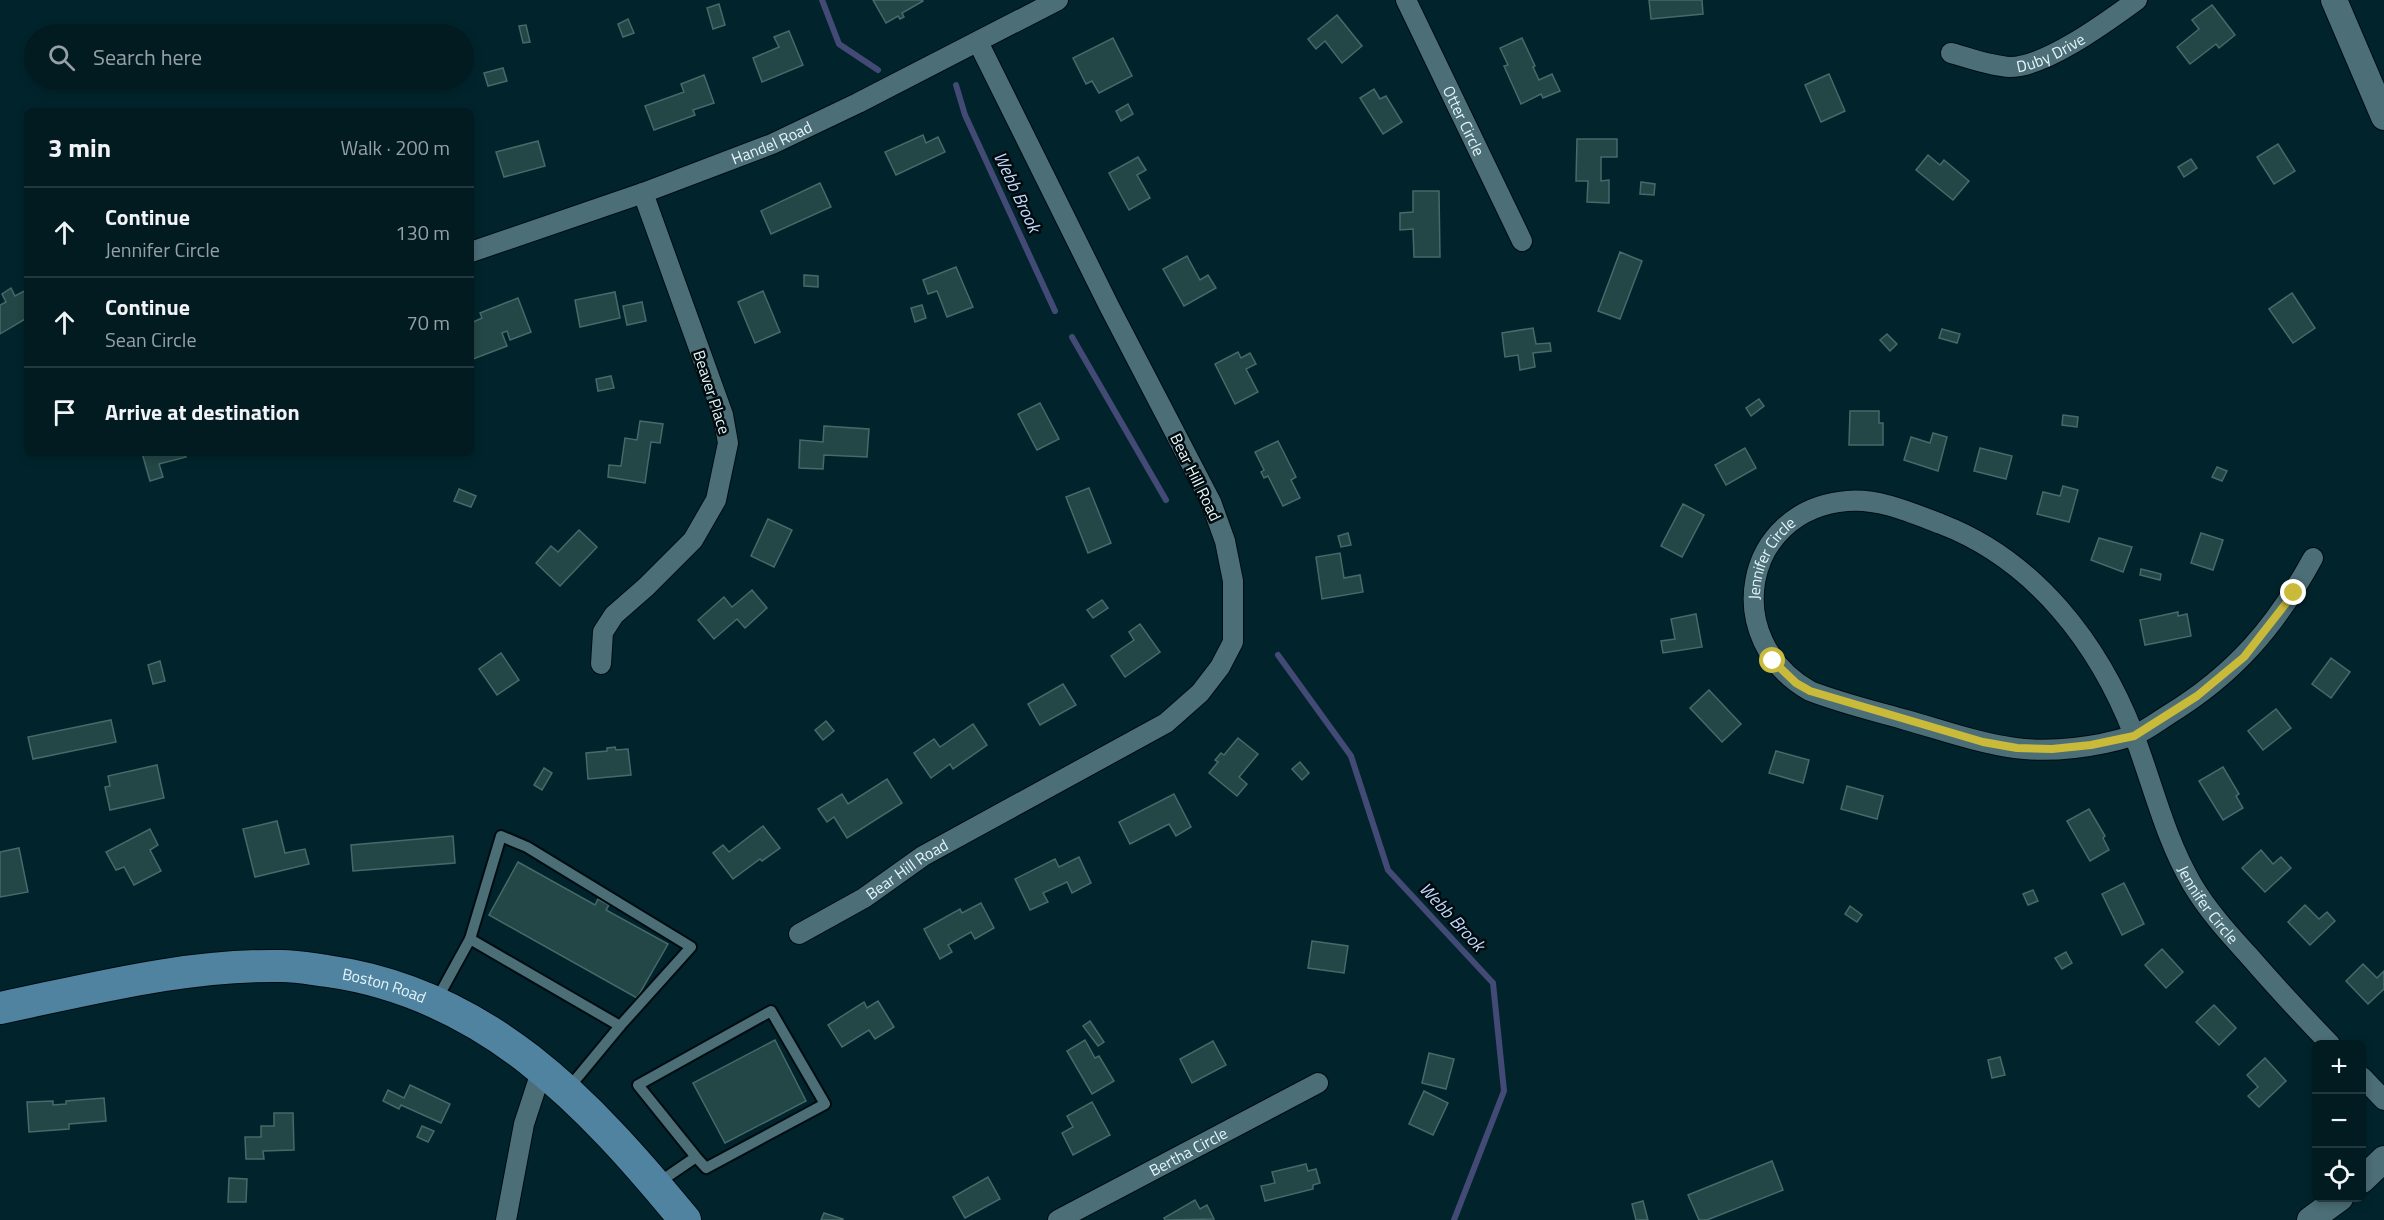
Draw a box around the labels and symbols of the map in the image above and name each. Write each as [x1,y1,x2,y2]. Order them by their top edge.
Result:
street label: Duby Drive [2014,27,2090,78]
street label: Otter Circle [1437,82,1491,160]
street label: Handel Road [728,115,816,170]
water label: Webb Brook [987,147,1049,238]
street label: Beaver Place [687,347,737,437]
street label: Bear Hill Road [1164,429,1228,525]
street label: Jennifer Circle [1742,511,1800,600]
route end [2280,579,2306,605]
route start [1759,647,1785,673]
street label: Bear Hill Road [860,833,952,905]
street label: Jennifer Circle [2172,861,2244,949]
water label: Webb Brook [1413,876,1493,959]
street label: Boston Road [340,962,430,1009]
street label: Bertha Circle [1145,1121,1232,1182]

